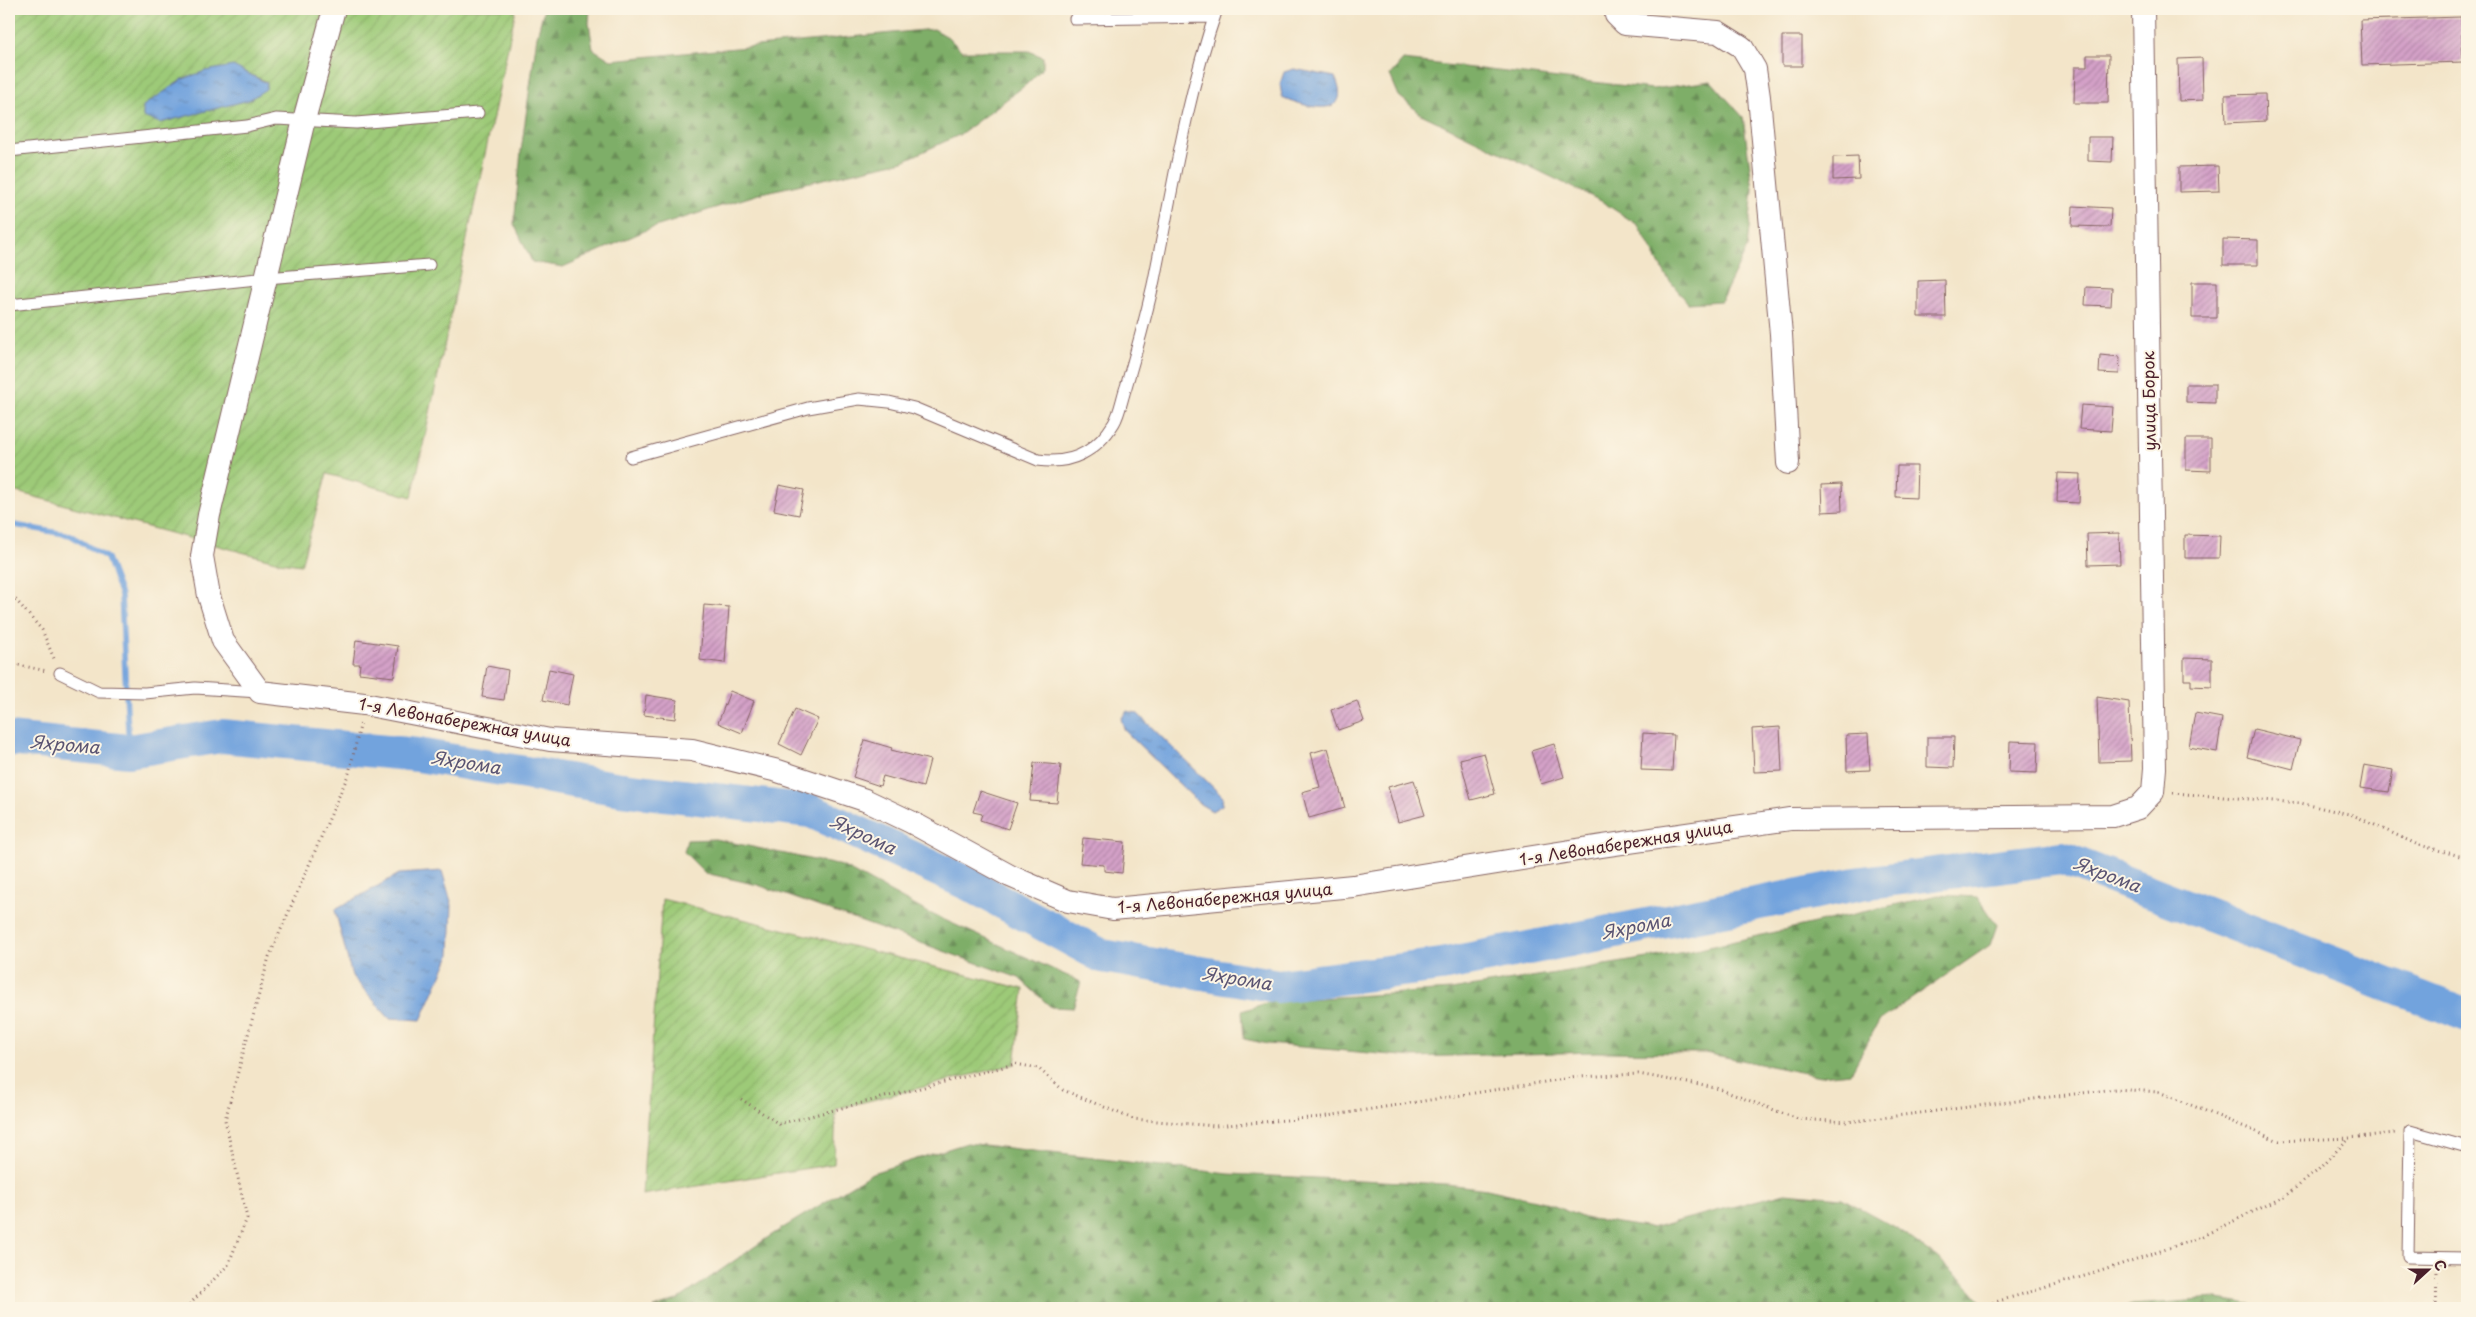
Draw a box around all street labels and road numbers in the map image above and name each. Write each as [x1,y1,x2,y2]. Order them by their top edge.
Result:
street label: улица Борок [2135,350,2161,451]
street label: 1-я Левонабережная улица [357,691,573,752]
street label: 1-я Левонабережная улица [1518,813,1734,871]
street label: 1-я Левонабережная улица [1117,876,1333,918]

